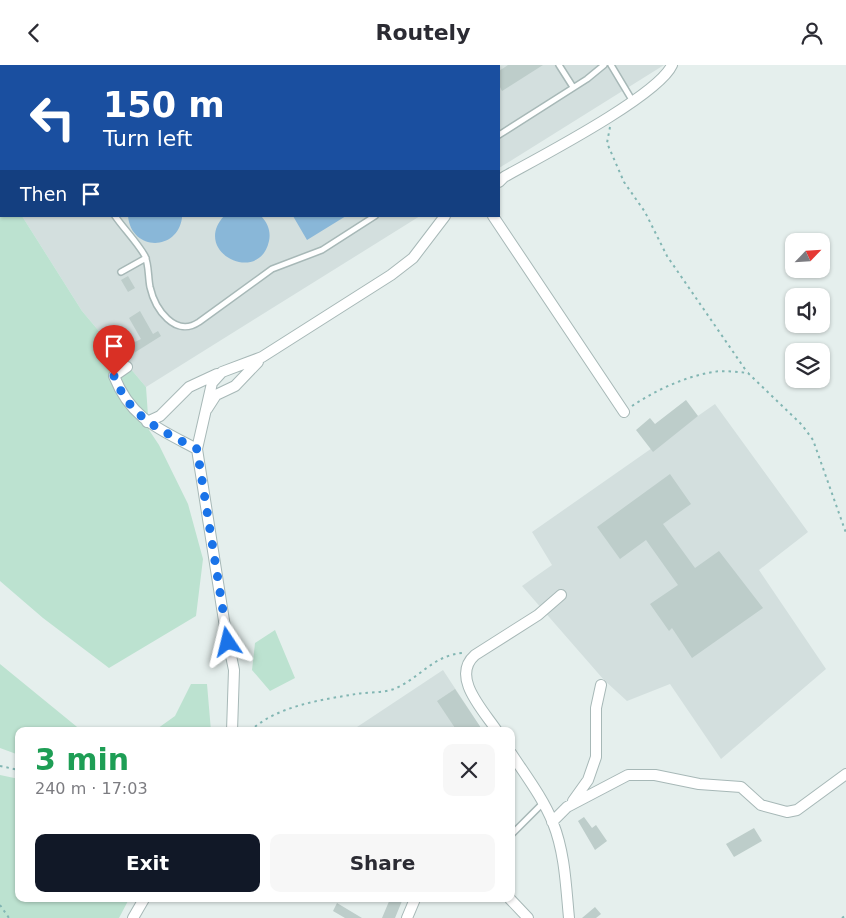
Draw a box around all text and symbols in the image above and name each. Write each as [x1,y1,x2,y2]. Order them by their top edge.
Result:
icon: back [20,19,48,47]
icon: person [798,19,826,47]
text: Routely [375,20,471,45]
icon: left [20,85,85,150]
text: 150 m [103,85,225,125]
text: Turn left [103,126,192,151]
icon: arrive [77,180,105,208]
text: Then [20,183,67,205]
north arrow [785,233,830,277]
map controls [785,233,830,388]
button: sound [785,288,830,333]
pin [93,325,135,376]
icon: arrive [100,332,128,360]
button: layers [785,343,830,388]
position arrow [201,615,253,667]
text: 3 min [35,742,129,777]
button: close [443,744,495,796]
text: 240 m · 17:03 [35,779,148,798]
button: Exit [35,834,260,892]
button: Share [270,834,495,892]

